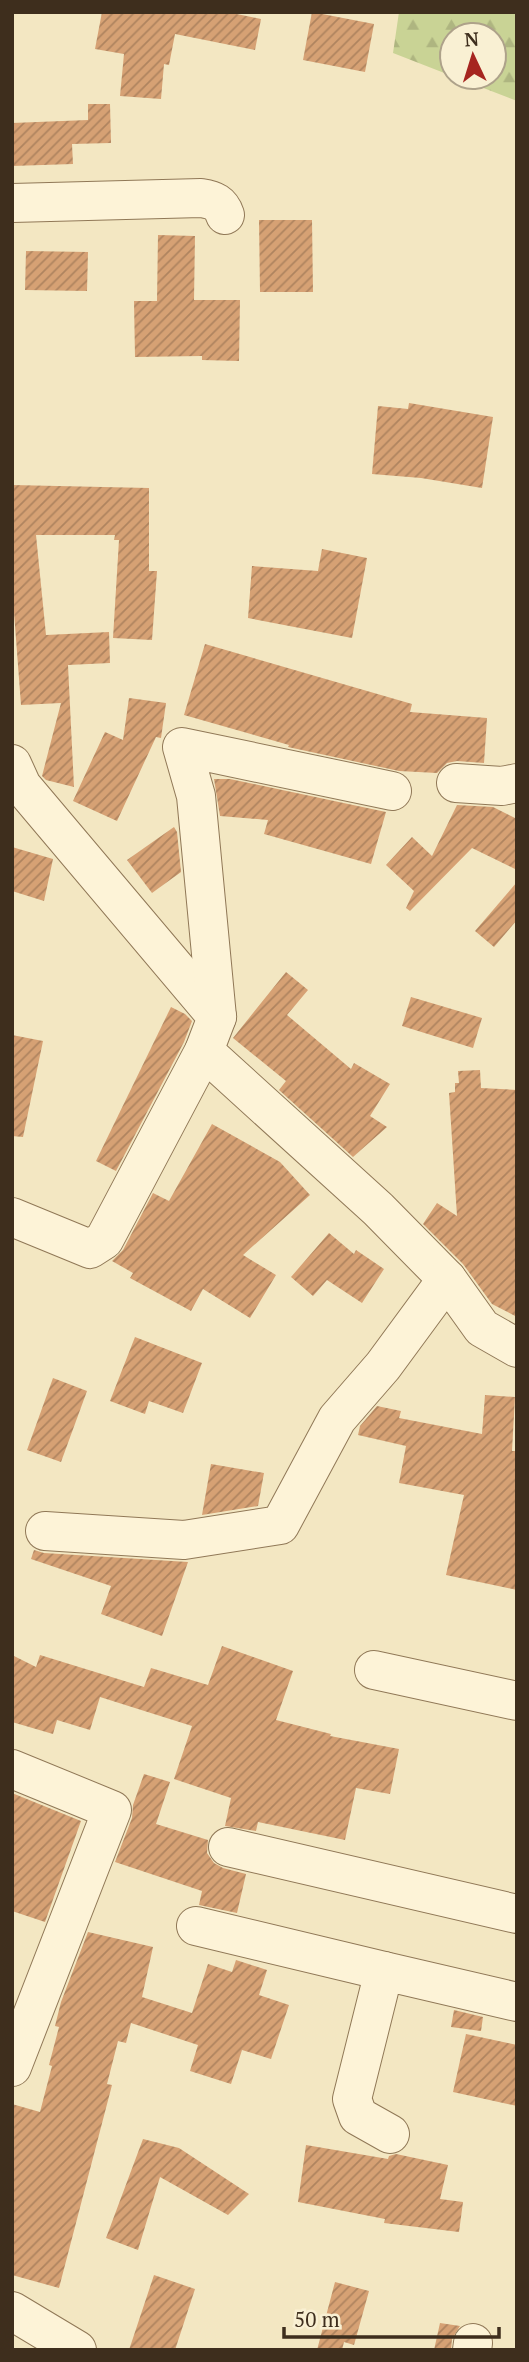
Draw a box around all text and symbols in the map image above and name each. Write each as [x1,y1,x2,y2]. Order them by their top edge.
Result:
north arrow [438,21,508,91]
text: N [464,26,480,52]
scale bar [284,2296,499,2340]
text: 50 m [294,2305,340,2333]

